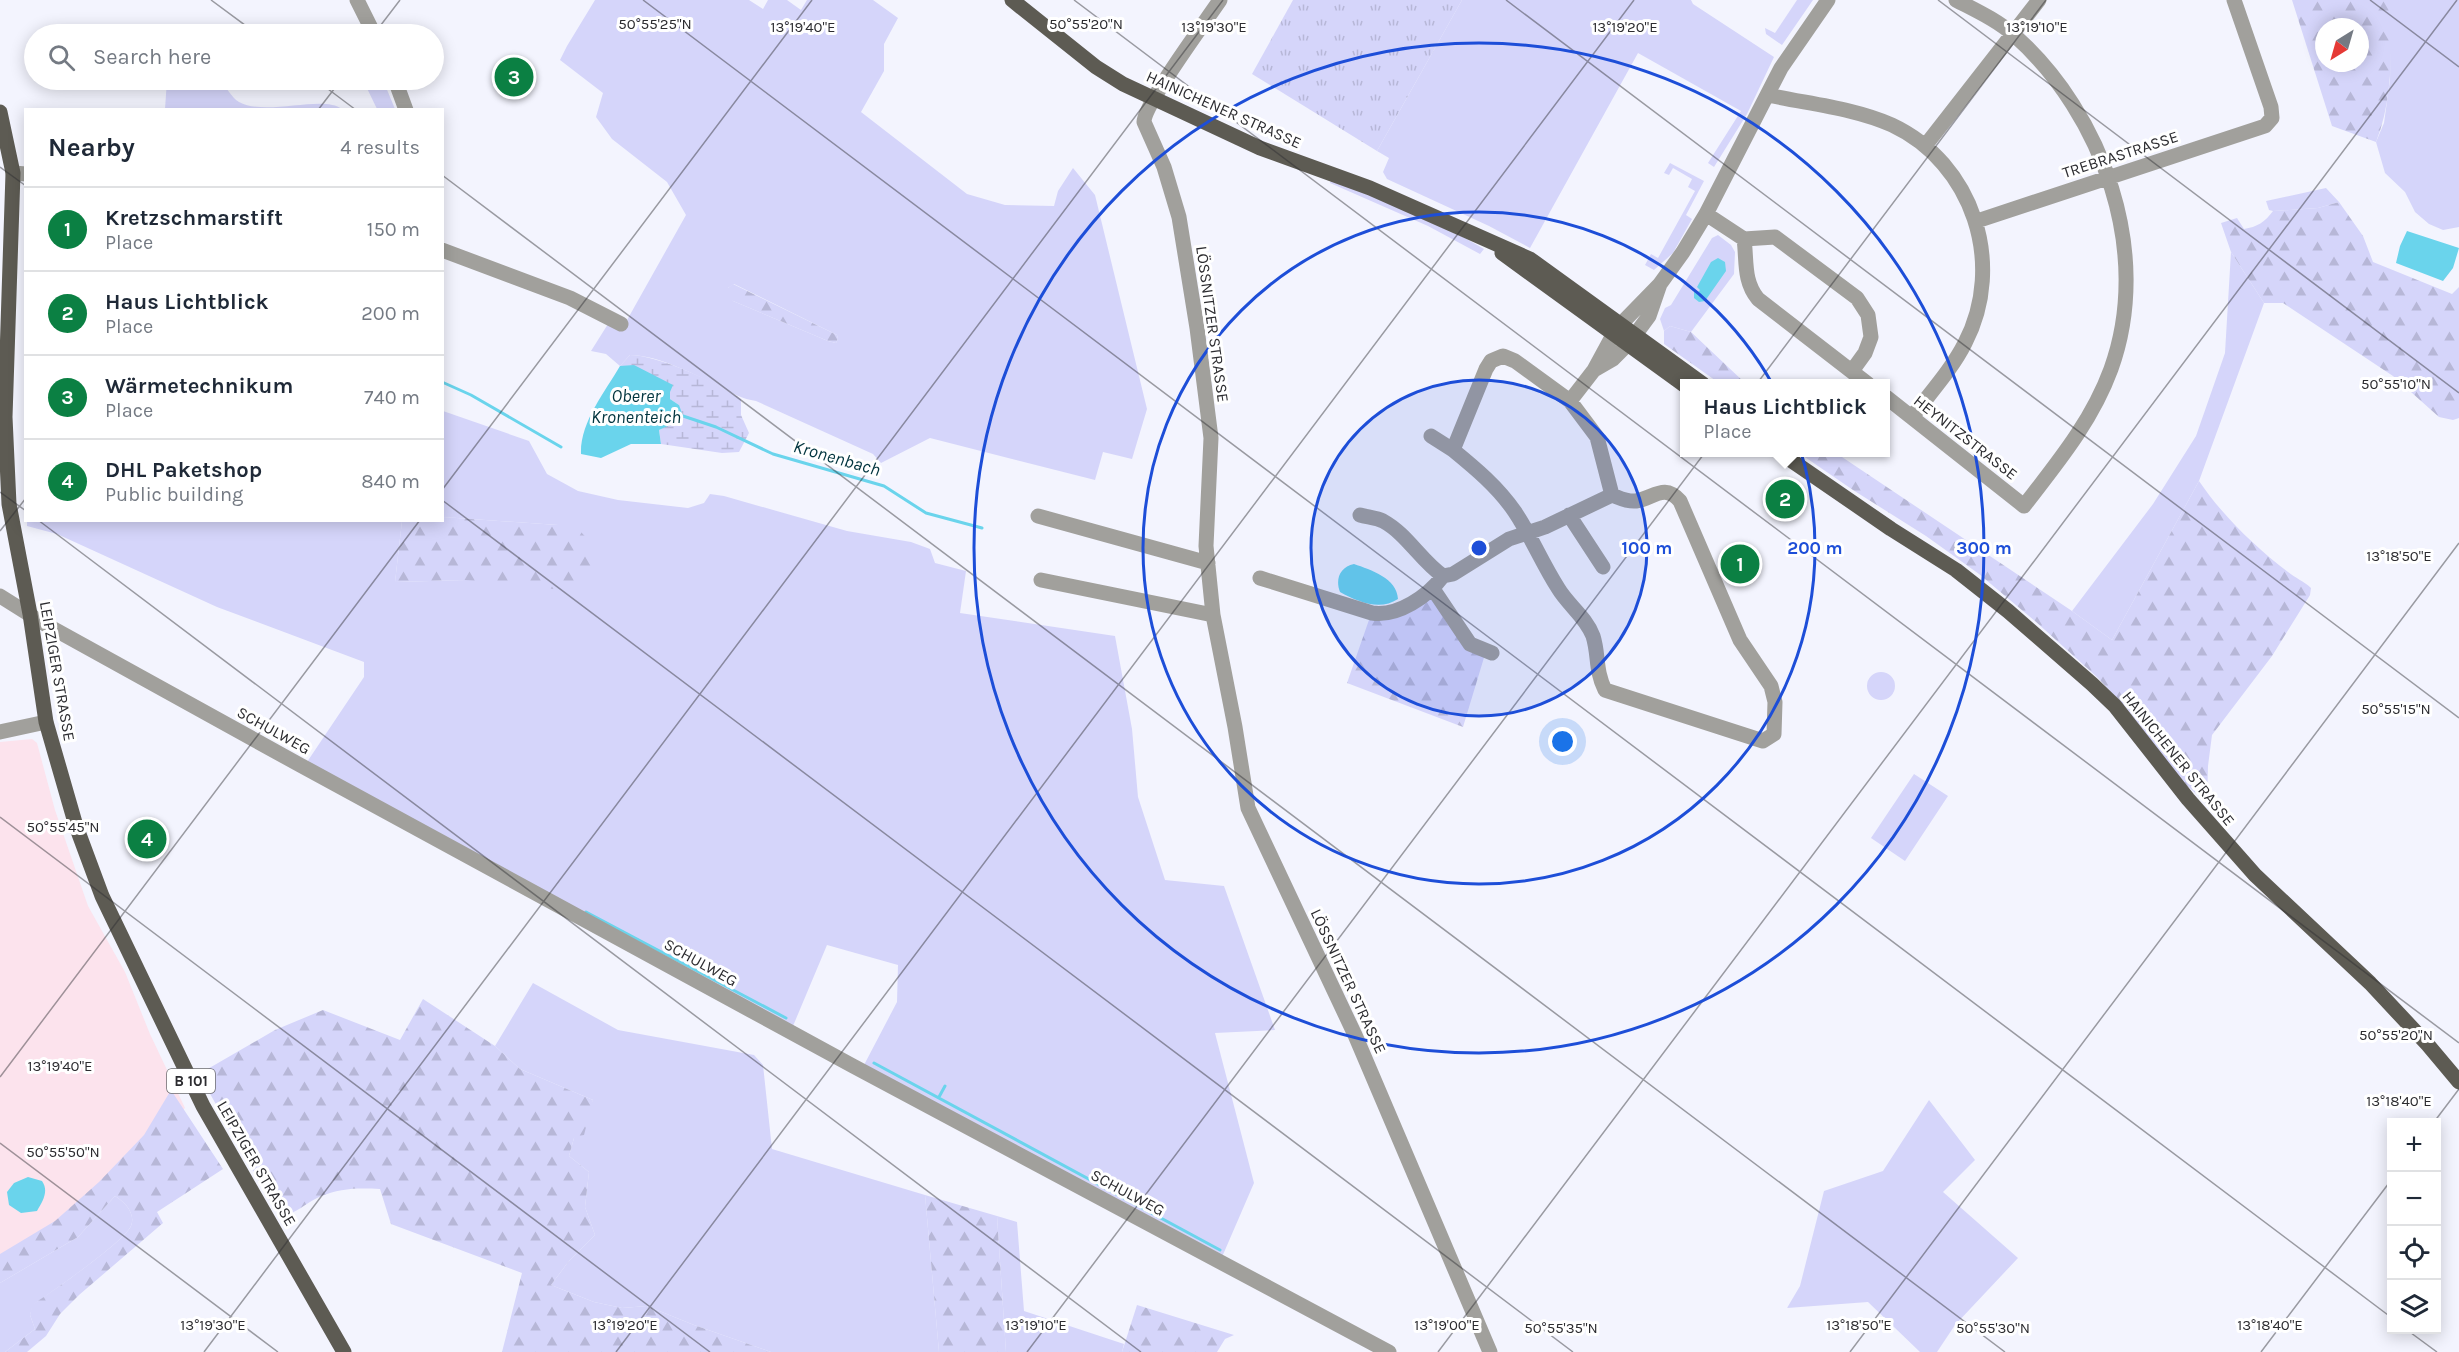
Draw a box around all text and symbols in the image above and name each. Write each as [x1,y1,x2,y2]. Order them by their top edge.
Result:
text: 50°55'25"N [618,15,692,33]
text: 50°55'20"N [1049,15,1123,33]
text: 13°19'40"E [771,18,835,36]
text: 13°19'30"E [1181,18,1247,36]
text: 13°19'20"E [1592,18,1658,36]
text: 13°19'10"E [2006,18,2068,36]
north arrow [2315,18,2369,72]
search box [24,24,444,90]
icon: search [45,41,78,74]
text: Search here [93,44,211,70]
pin: 3 [494,54,534,100]
street label: HAINICHENER STRASSE [1143,67,1304,152]
street label: TREBRASTRASSE [2060,127,2181,182]
text: Nearby [48,132,135,163]
text: 4 results [340,136,420,159]
text: Kretzschmarstift [105,205,283,231]
text: 1 [64,218,71,241]
text: 150 m [367,218,420,241]
text: Place [105,231,153,254]
street label: LÖSSNITZER STRASSE [1192,245,1233,403]
text: Haus Lichtblick [105,289,269,315]
text: 2 [61,302,74,325]
text: 200 m [361,302,420,325]
text: Place [105,315,153,338]
text: Wärmetechnikum [105,373,293,399]
text: 50°55'10"N [2361,375,2431,393]
popup [1680,379,1890,457]
water label: Oberer Kronenteich [591,385,681,428]
text: 3 [61,386,74,409]
text: 740 m [364,386,420,409]
street label: HEYNITZSTRASSE [1910,391,2021,484]
text: Haus Lichtblick [1703,394,1867,420]
text: Place [105,399,153,422]
text: Place [1703,420,1752,443]
water label: Kronenbach [791,435,883,481]
text: DHL Paketshop [105,457,262,483]
text: 4 [62,470,73,493]
text: 840 m [361,470,420,493]
pin: 2 [1766,476,1804,522]
text: Public building [105,483,243,506]
text: 100 m [1622,537,1672,559]
text: 200 m [1787,537,1843,559]
text: 300 m [1956,537,2012,559]
centre of rings [1469,538,1489,558]
pin: 1 [1720,542,1760,586]
text: 13°18'50"E [2366,547,2432,565]
street label: LEIPZIGER STRASSE [36,600,79,742]
street label: HAINICHENER STRASSE [2118,687,2239,830]
text: 50°55'15"N [2361,700,2431,718]
street label: SCHULWEG [234,702,314,758]
your location [1548,727,1577,756]
pin: 4 [128,816,166,862]
text: 50°55'45"N [26,818,100,836]
street label: LÖSSNITZER STRASSE [1307,906,1390,1057]
street label: SCHULWEG [661,934,741,990]
text: 50°55'20"N [2359,1026,2433,1044]
text: 13°19'40"E [28,1057,92,1075]
road number: B 101 [167,1069,215,1093]
text: 13°18'40"E [2366,1092,2432,1110]
street label: LEIPZIGER STRASSE [213,1097,300,1229]
map controls [2387,1118,2441,1334]
button: + [2387,1118,2441,1172]
text: 50°55'50"N [26,1143,100,1161]
street label: SCHULWEG [1088,1165,1168,1220]
button: − [2387,1172,2441,1226]
button: locate [2387,1226,2441,1280]
button: layers [2387,1280,2441,1334]
text: 13°19'30"E [180,1316,246,1334]
text: 13°19'20"E [592,1316,658,1334]
text: 13°19'10"E [1005,1316,1067,1334]
text: 13°19'00"E [1414,1316,1480,1334]
text: 13°18'50"E [1826,1316,1892,1334]
text: 13°18'40"E [2237,1316,2303,1334]
text: 50°55'35"N [1524,1319,1598,1337]
text: 50°55'30"N [1956,1319,2030,1337]

